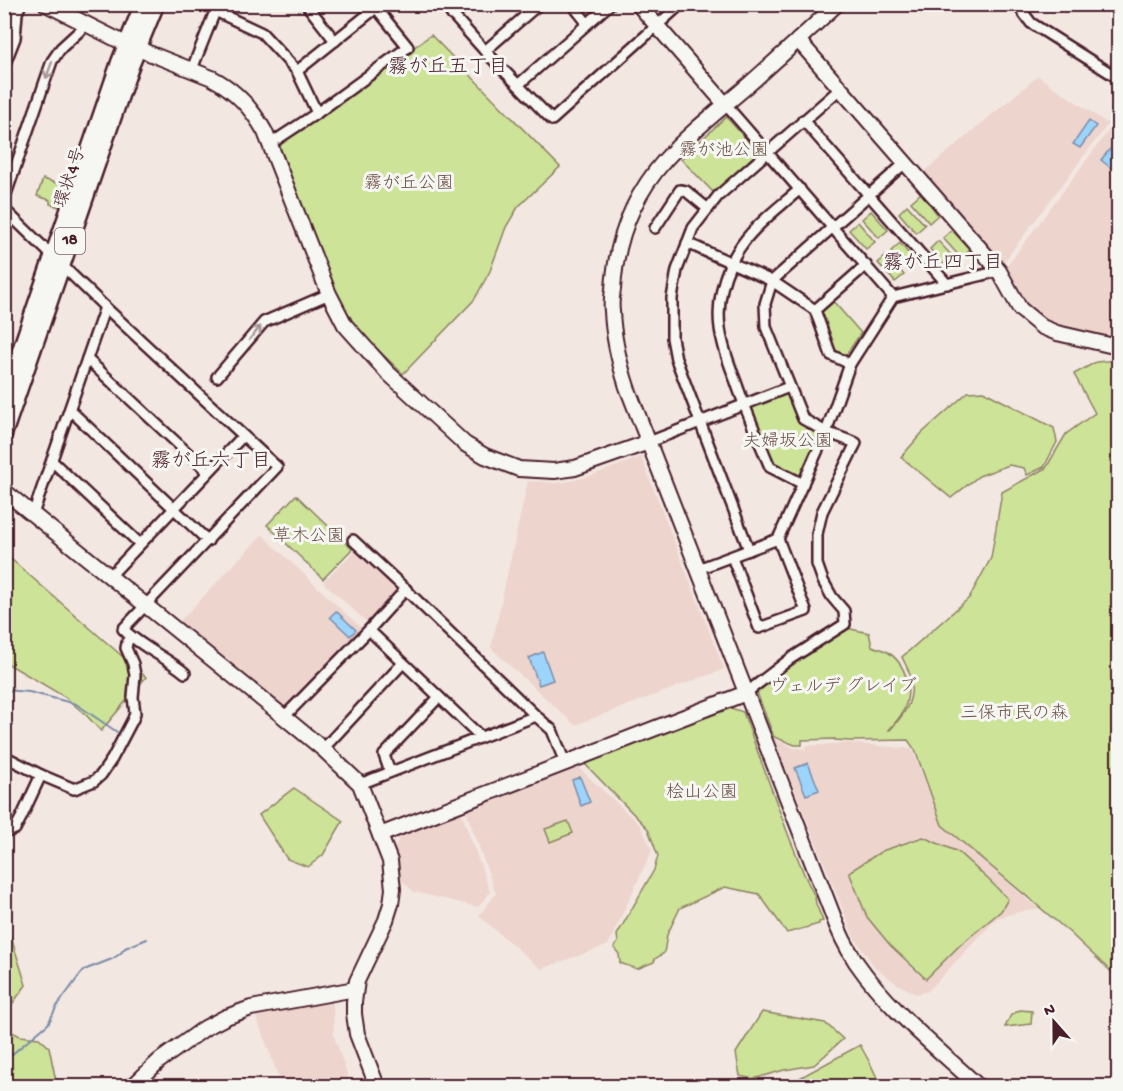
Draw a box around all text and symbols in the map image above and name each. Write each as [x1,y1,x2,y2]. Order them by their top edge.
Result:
district label: 霧が丘五丁目 [388,56,508,80]
one-way arrow [43,60,54,78]
park label: 霧が池公園 [679,140,769,162]
street label: 環状4号 [50,145,91,211]
park label: 霧が丘公園 [364,173,454,195]
road number: 18 [55,228,85,254]
district label: 霧が丘四丁目 [883,252,1003,276]
one-way arrow [249,325,262,341]
park label: 夫婦坂公園 [743,431,833,453]
district label: 霧が丘六丁目 [151,450,271,474]
park label: 草木公園 [273,526,345,548]
park label: ヴェルデ グレイブ [769,676,917,698]
park label: 三保市民の森 [960,703,1068,725]
park label: 桧山公園 [666,782,738,804]
north arrow [1024,992,1084,1052]
text: N [1042,1000,1059,1022]

